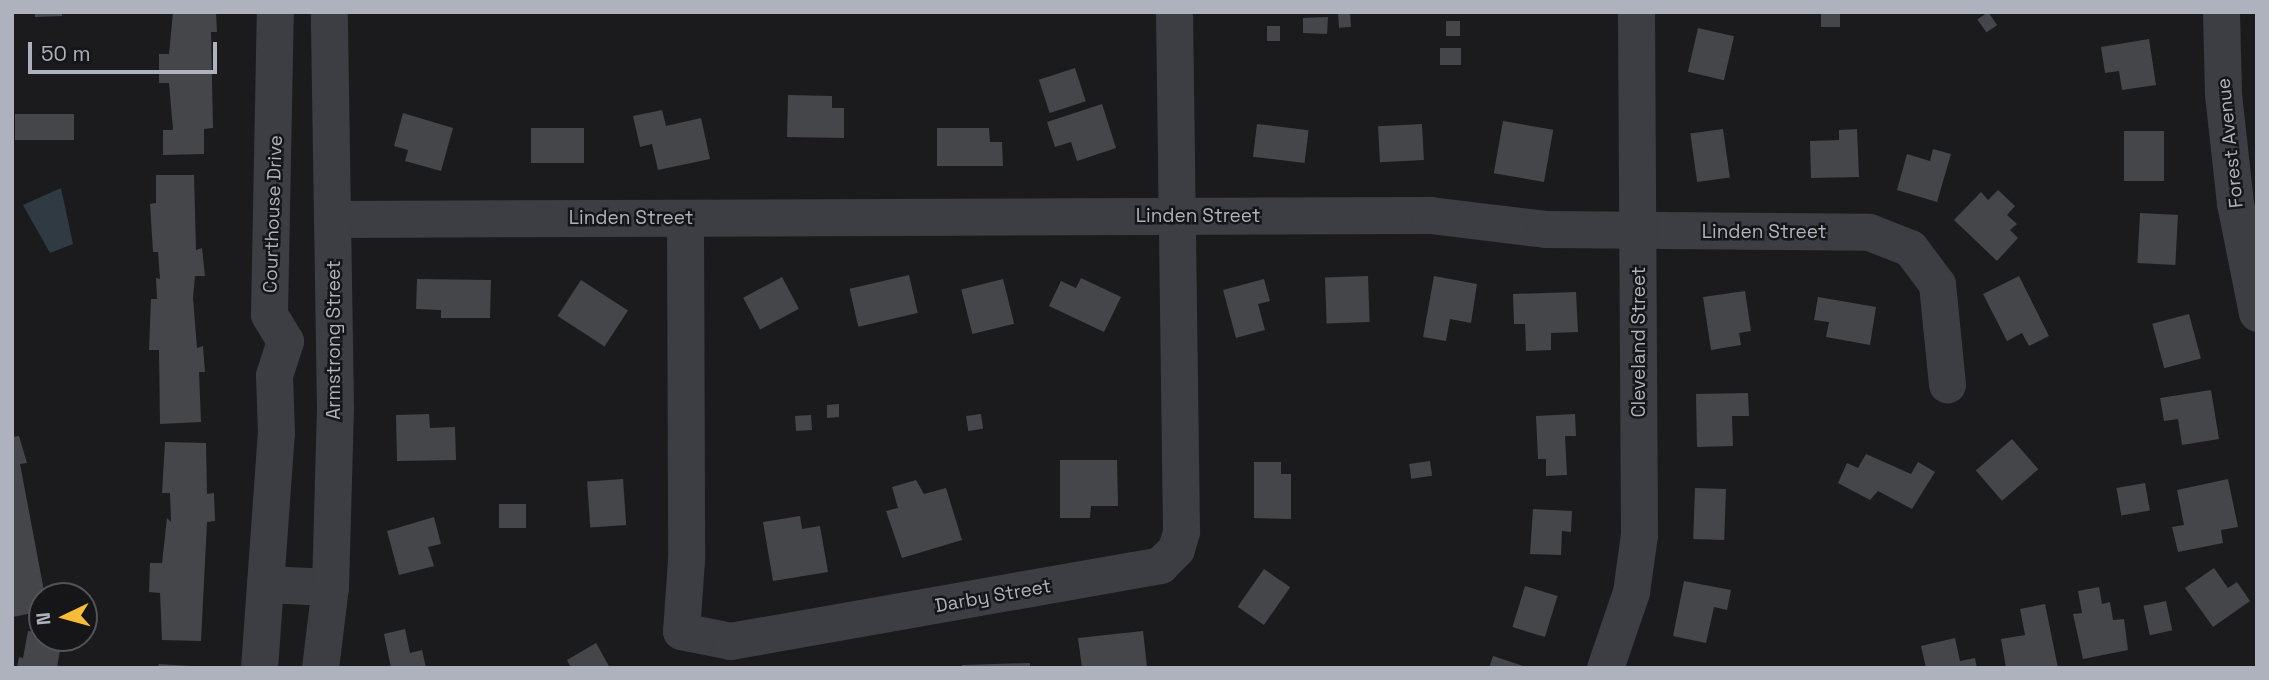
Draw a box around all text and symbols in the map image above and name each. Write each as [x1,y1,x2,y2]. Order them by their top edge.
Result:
scale bar [32,28,220,72]
text: 50 m [41,40,91,67]
street label: Forest Avenue [2212,77,2248,209]
street label: Courthouse Drive [259,135,287,293]
street label: Linden Street [1136,205,1260,227]
street label: Linden Street [569,207,693,229]
street label: Linden Street [1702,221,1826,243]
street label: Armstrong Street [323,260,345,420]
street label: Cleveland Street [1628,266,1650,418]
street label: Darby Street [933,575,1053,617]
north arrow [28,582,98,652]
text: N [31,611,57,626]

